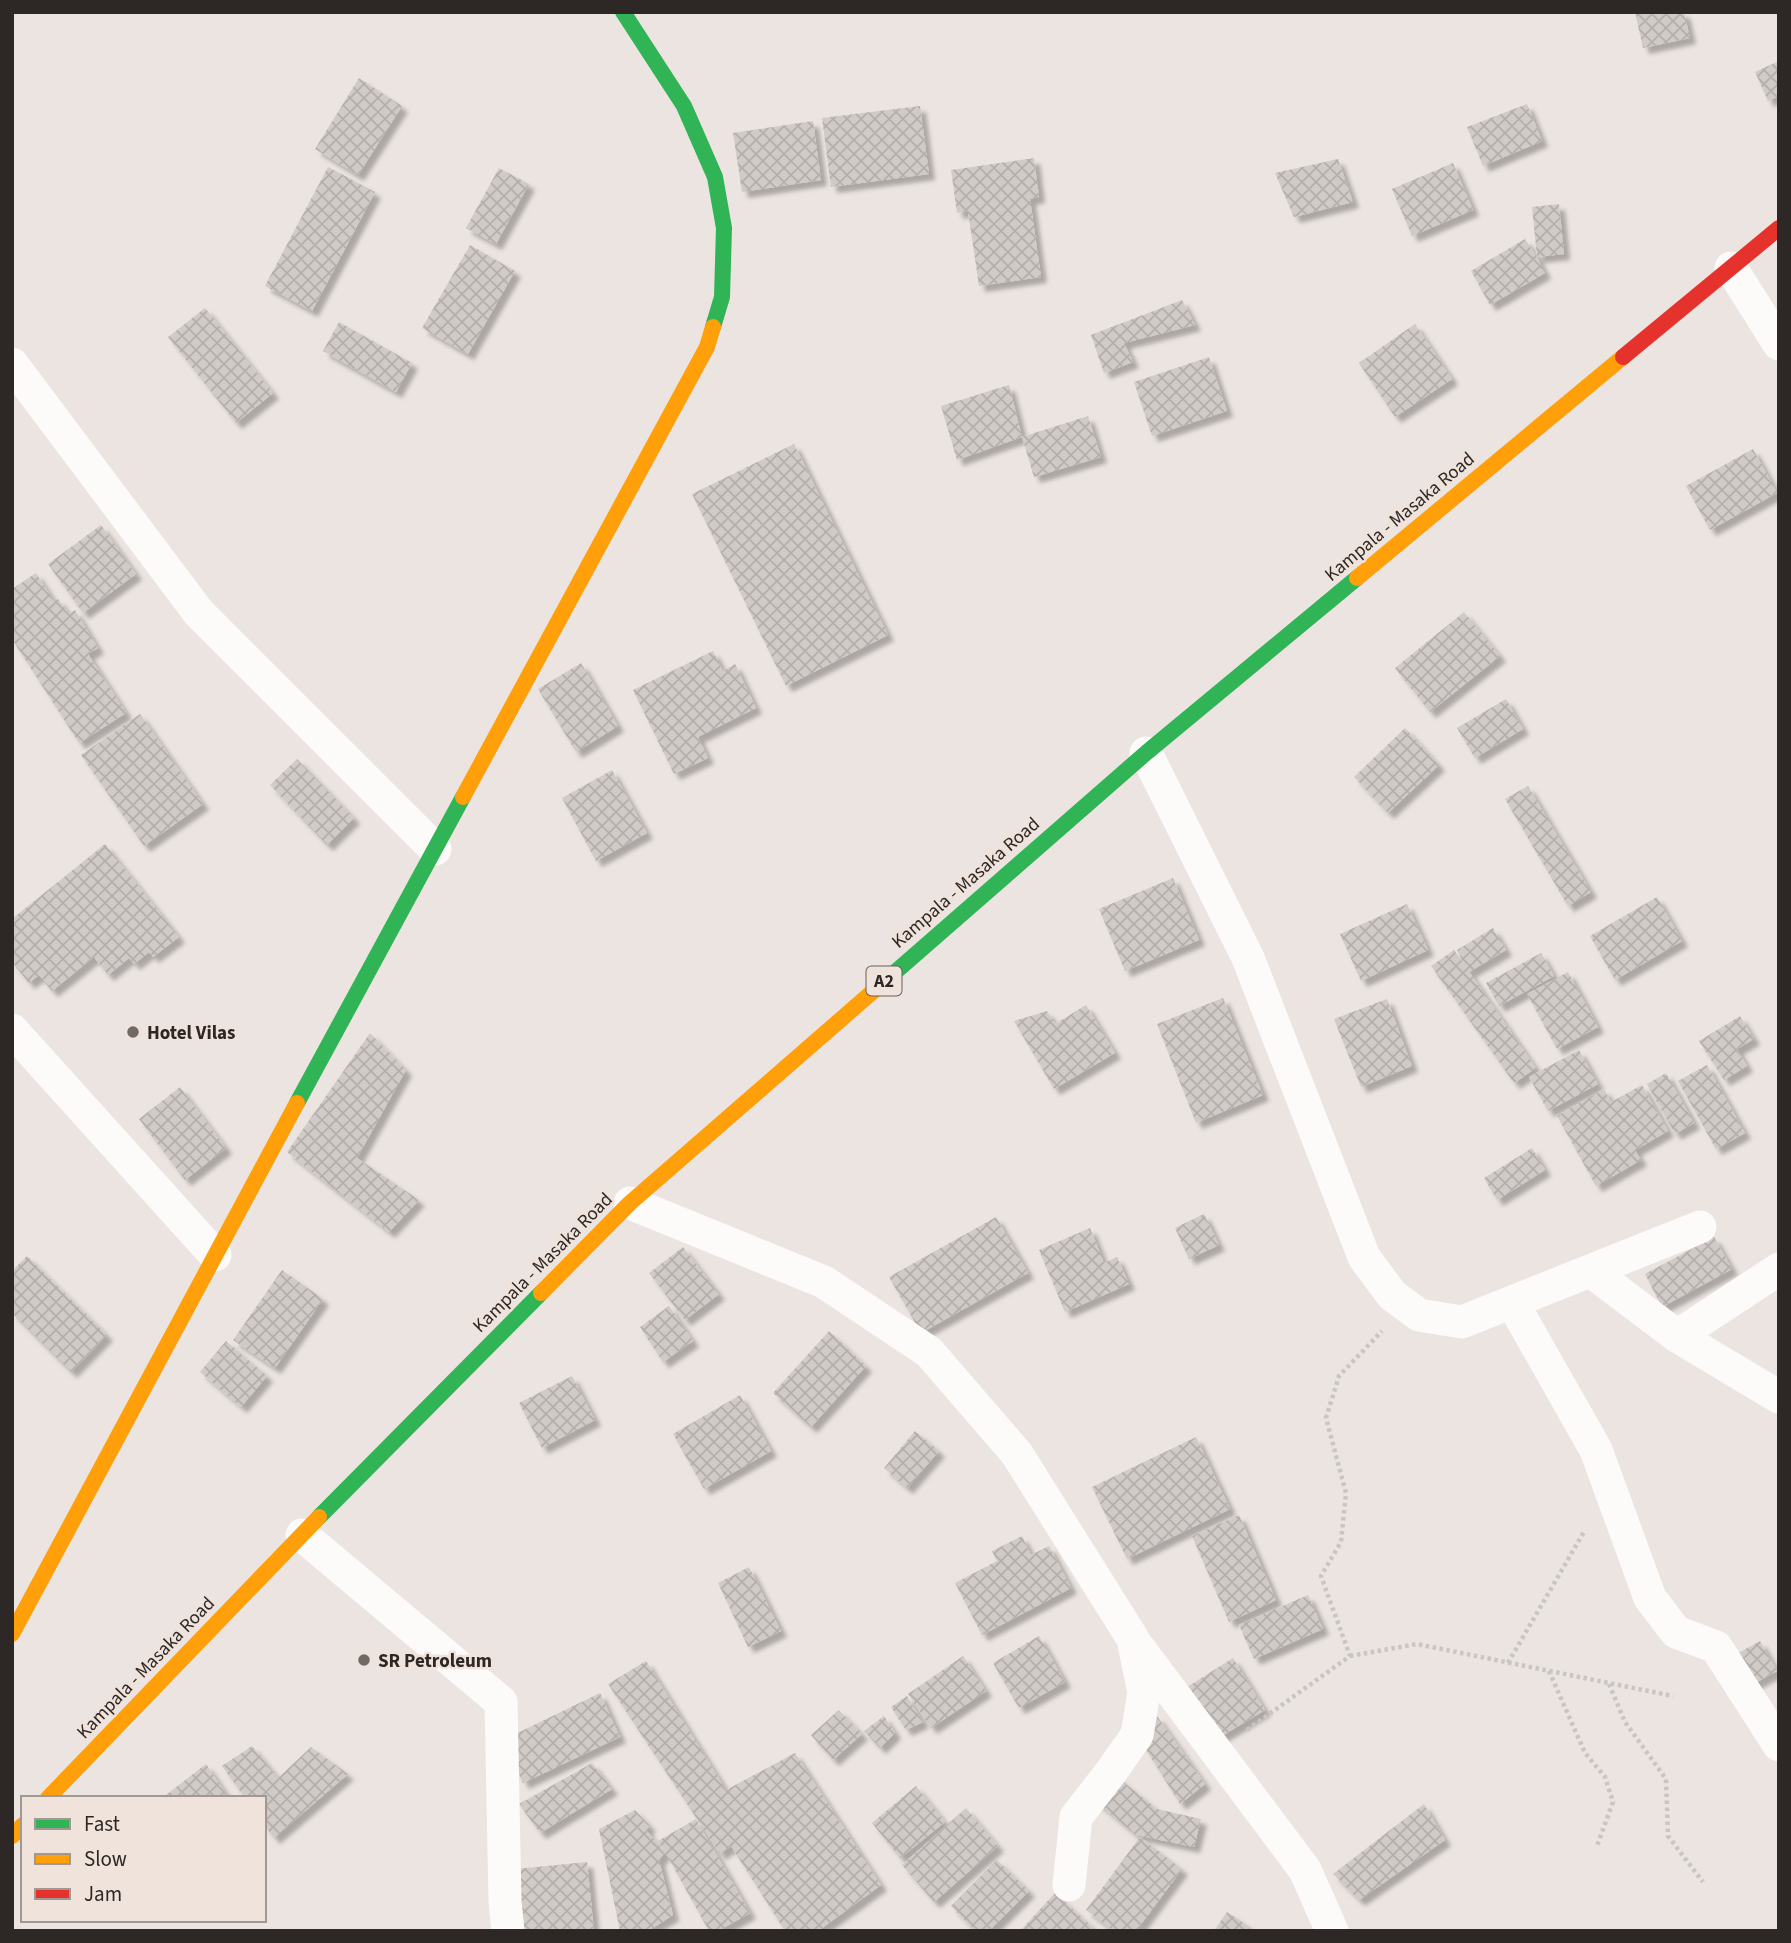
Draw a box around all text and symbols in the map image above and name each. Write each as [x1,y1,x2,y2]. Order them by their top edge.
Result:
street label: Kampala - Masaka Road [1319,446,1481,588]
street label: Kampala - Masaka Road [886,811,1046,955]
road number: A2 [866,966,902,996]
place label: Hotel Vilas [147,1020,236,1047]
marker: Hotel Vilas [125,1024,141,1040]
street label: Kampala - Masaka Road [467,1187,619,1339]
street label: Kampala - Masaka Road [71,1591,221,1745]
place label: SR Petroleum [378,1648,492,1675]
marker: SR Petroleum [356,1652,372,1668]
legend [21,1796,266,1922]
text: Fast [84,1809,120,1839]
text: Slow [84,1844,127,1874]
text: Jam [84,1879,122,1909]

